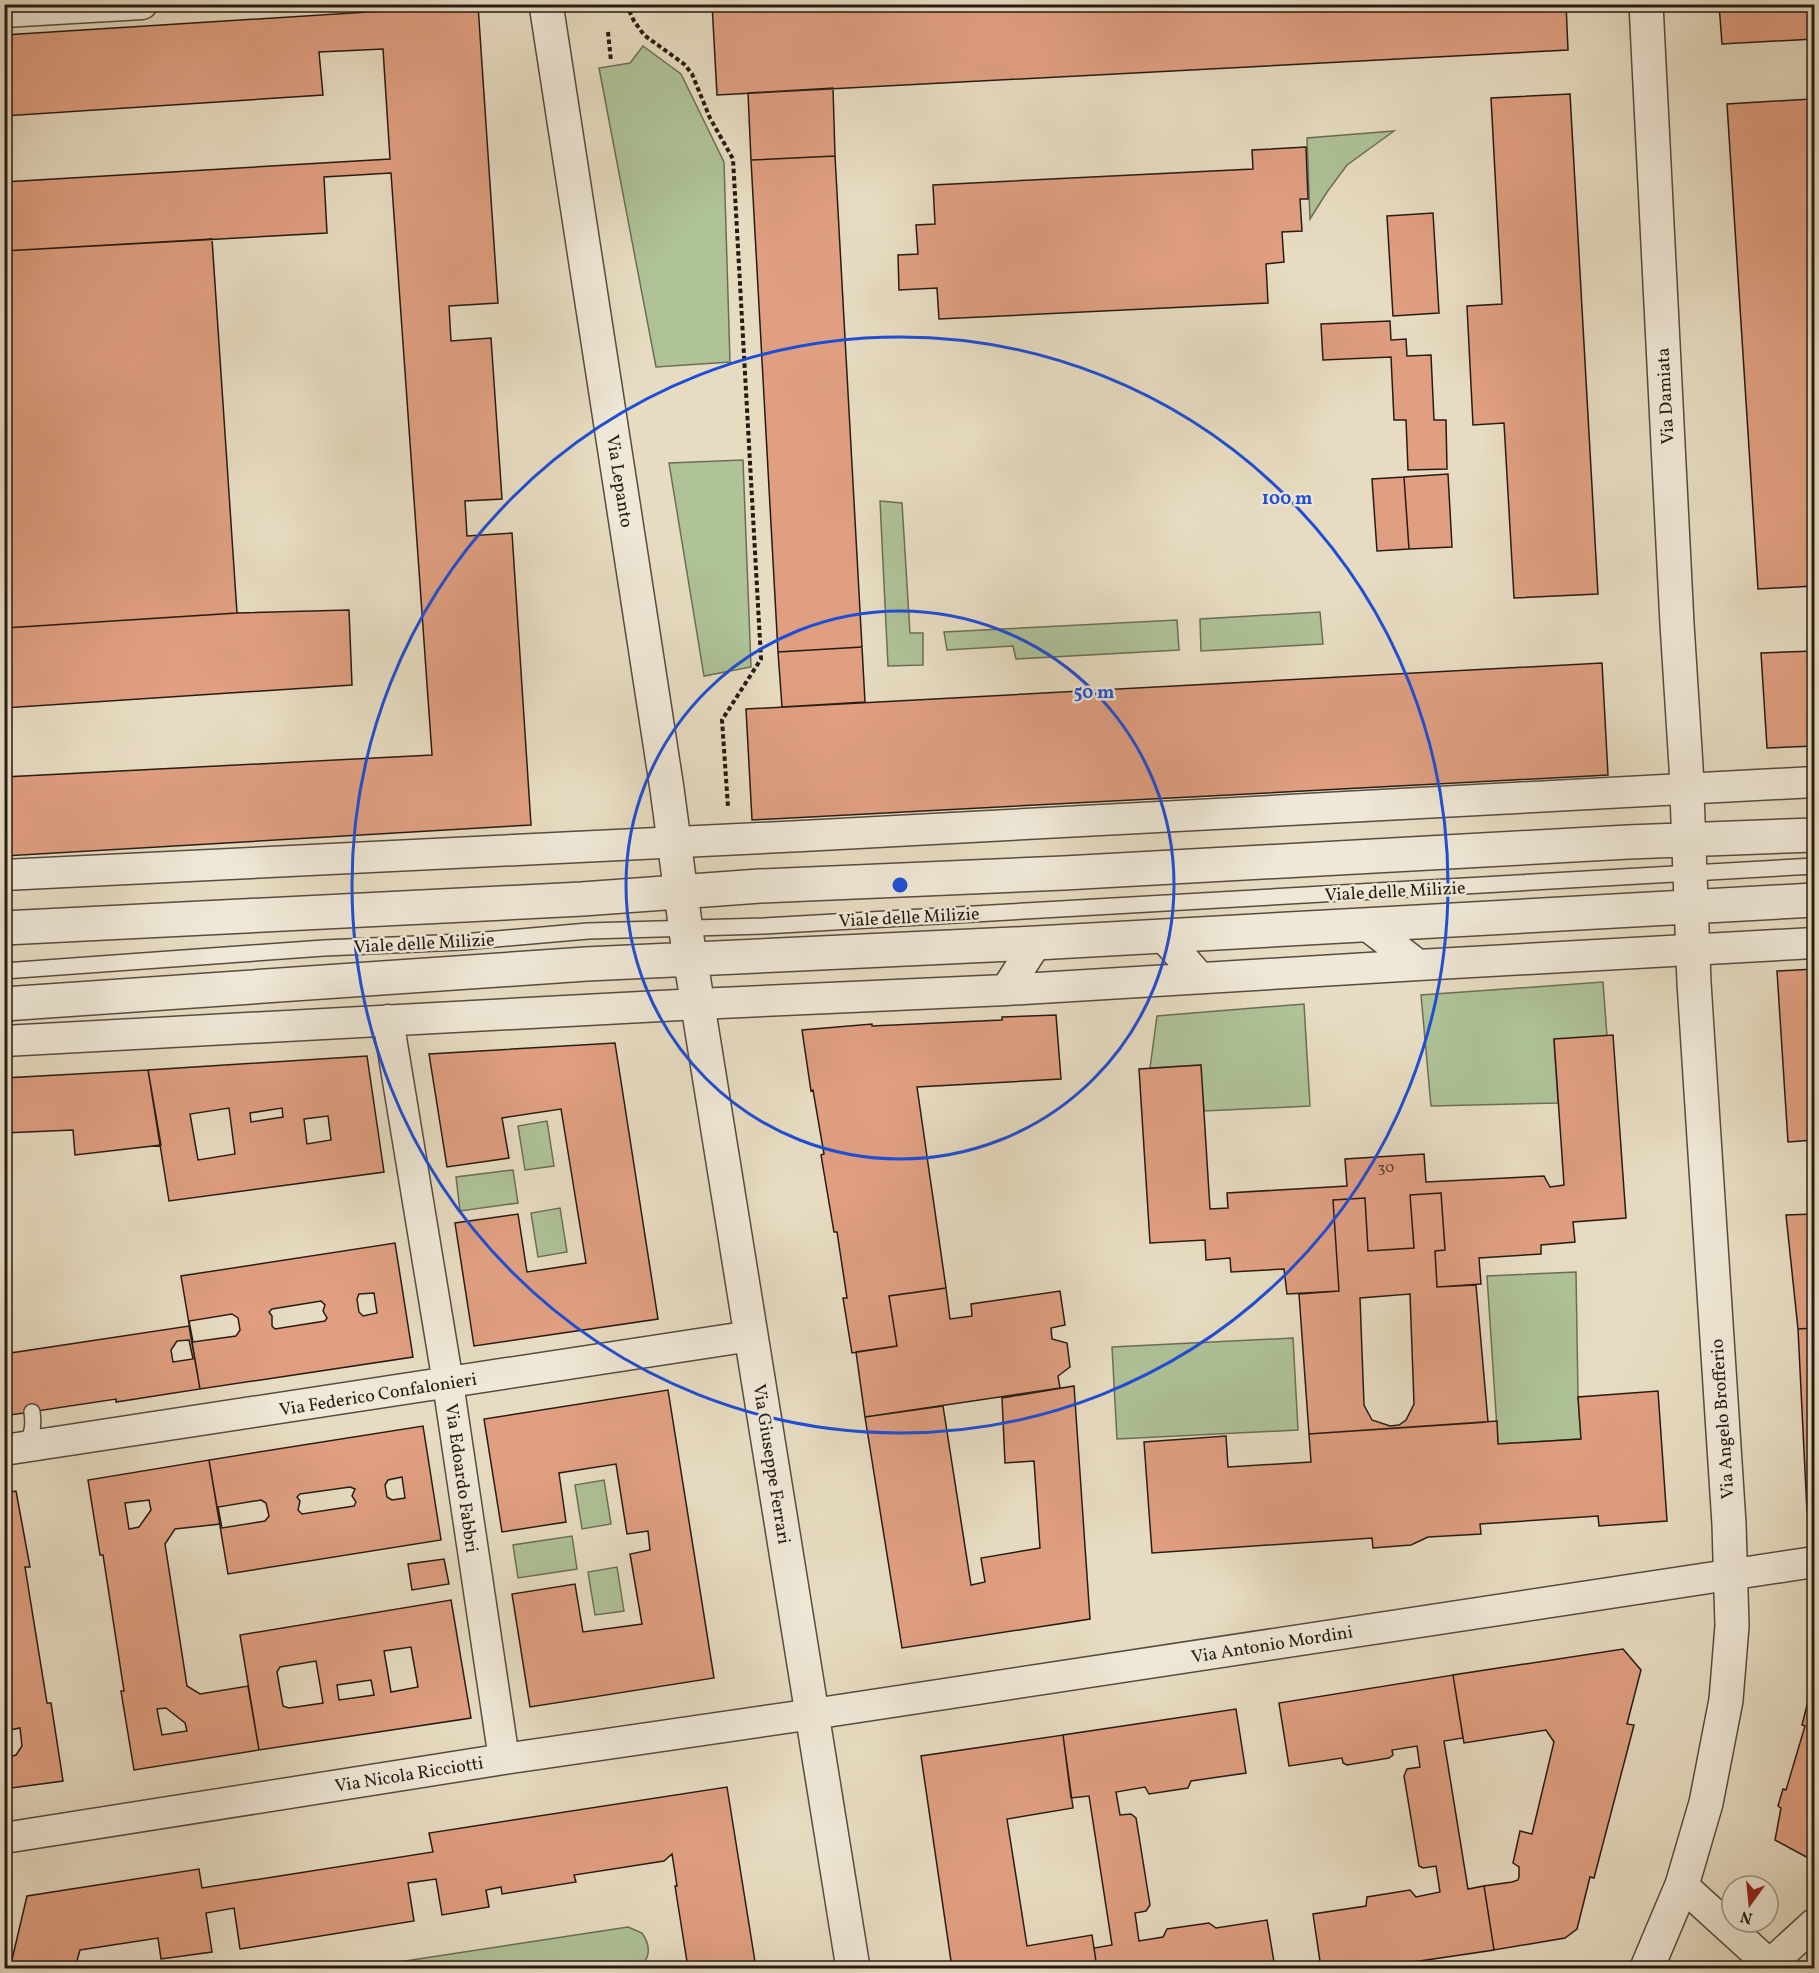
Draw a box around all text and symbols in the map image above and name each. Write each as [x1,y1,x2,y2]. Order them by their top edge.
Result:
street label: Via Damiata [1651,347,1682,445]
street label: Via Lepanto [599,433,638,530]
text: 100 m [1262,487,1312,512]
text: 50 m [1074,681,1114,706]
centre of rings [890,875,910,895]
street label: Viale delle Milizie [1324,876,1466,909]
street label: Viale delle Milizie [838,902,980,935]
street label: Viale delle Milizie [353,928,495,961]
house number: 30 [1378,1158,1394,1179]
street label: Via Angelo Brofferio [1705,1338,1742,1500]
street label: Via Federico Confalonieri [278,1368,479,1423]
street label: Via Giuseppe Ferrari [746,1382,796,1546]
street label: Via Edoardo Fabbri [438,1402,483,1554]
street label: Via Antonio Mordini [1190,1620,1355,1671]
street label: Via Nicola Ricciotti [333,1751,485,1800]
north arrow [1720,1874,1780,1934]
text: N [1738,1904,1755,1929]

